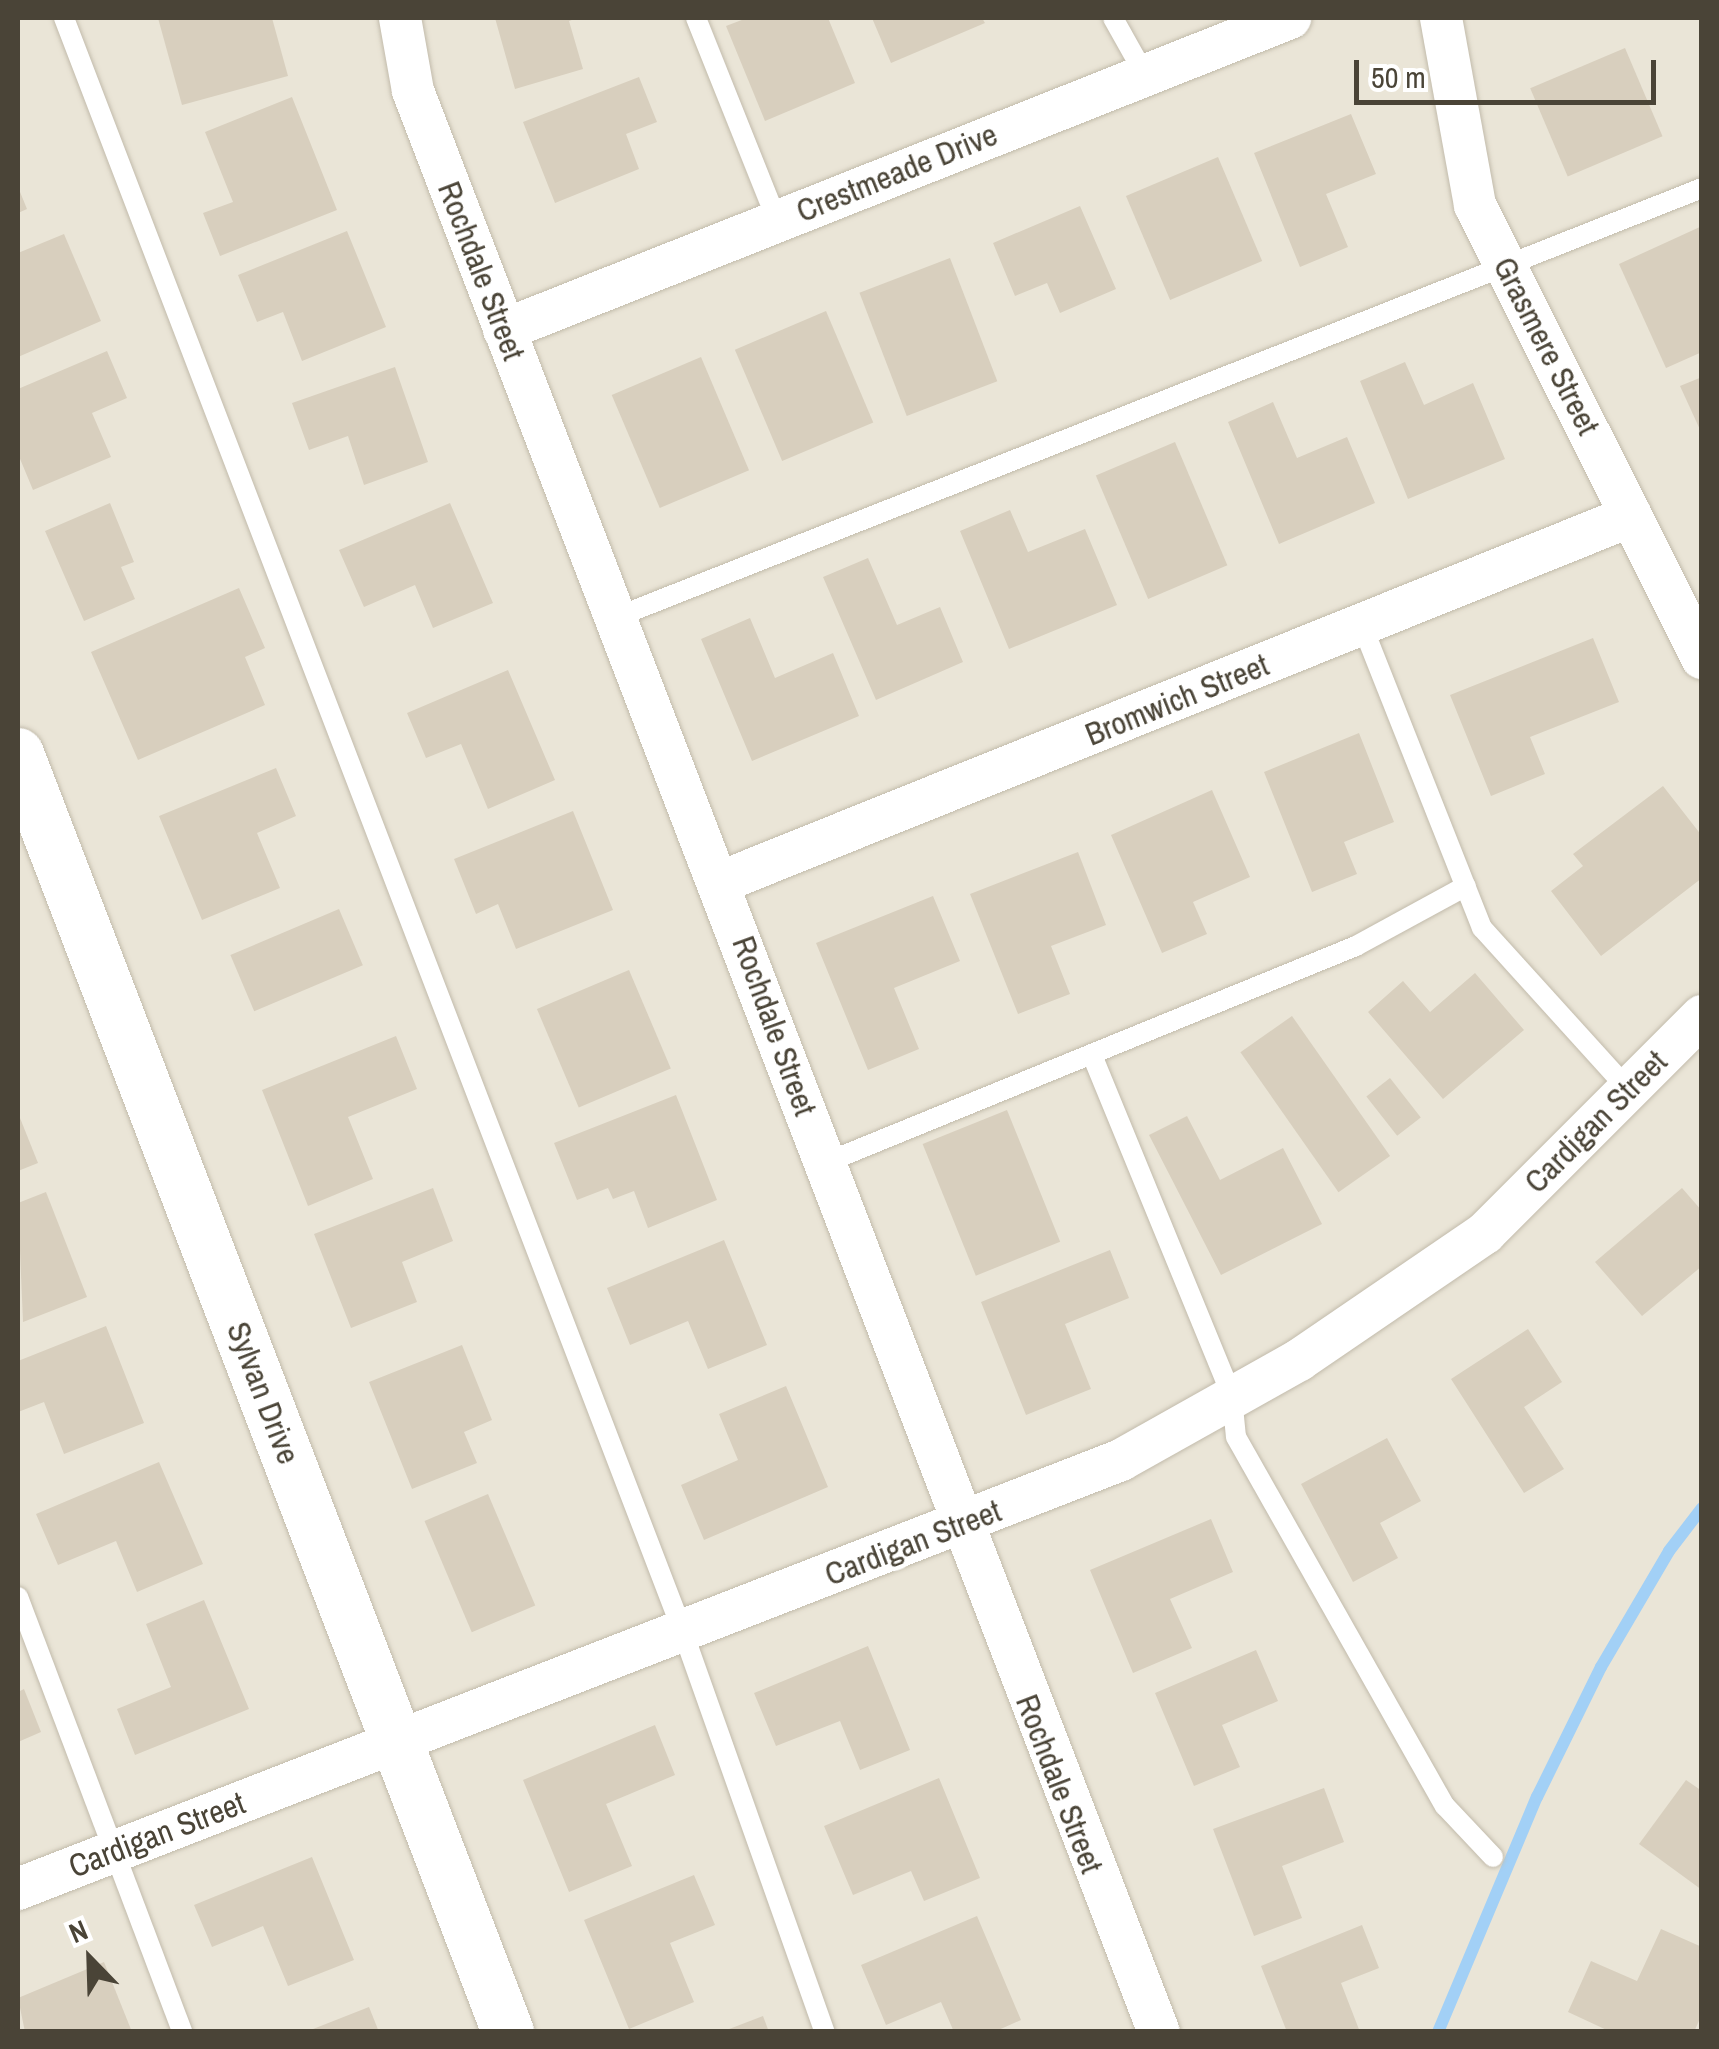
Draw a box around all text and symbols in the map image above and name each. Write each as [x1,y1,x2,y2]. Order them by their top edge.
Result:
scale bar [1359,40,1662,102]
text: 50 m [1371,57,1426,97]
street label: Crestmeade Drive [791,115,1003,231]
street label: Rochdale Street [429,176,533,366]
street label: Grasmere Street [1485,251,1607,441]
street label: Bromwich Street [1080,646,1274,754]
street label: Rochdale Street [724,931,824,1121]
street label: Cardigan Street [1517,1043,1675,1201]
street label: Sylvan Drive [218,1317,308,1469]
street label: Cardigan Street [820,1492,1006,1594]
street label: Rochdale Street [1007,1689,1111,1879]
street label: Cardigan Street [64,1784,250,1886]
north arrow [40,1909,140,2009]
text: N [63,1911,93,1952]

